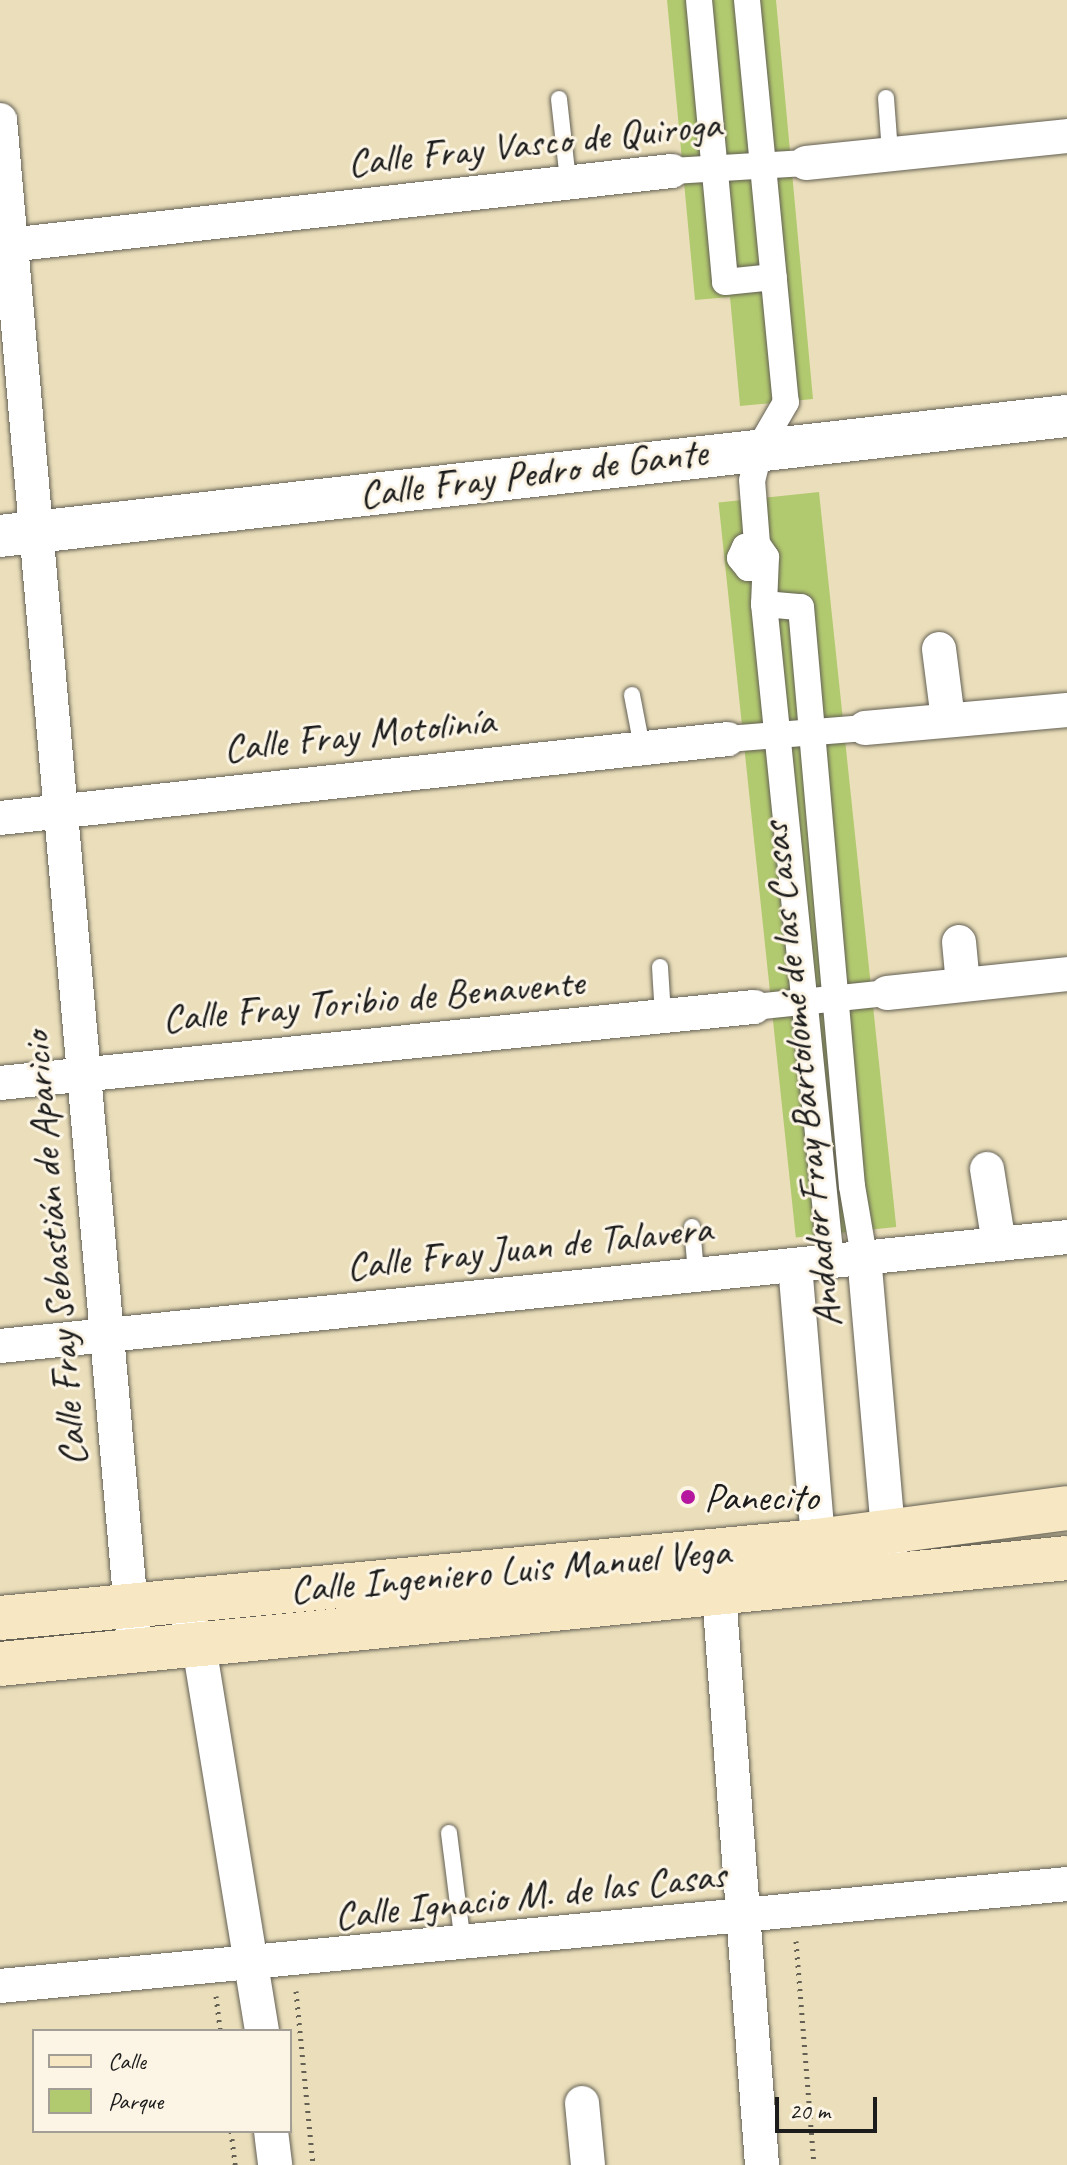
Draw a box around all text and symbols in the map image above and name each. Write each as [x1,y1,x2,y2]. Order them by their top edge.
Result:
street label: Calle Fray Vasco de Quiroga [346,100,722,186]
street label: Calle Fray Pedro de Gante [357,428,709,518]
street label: Calle Fray Motolinía [221,696,497,772]
street label: Andador Fray Bartolomé de las Casas [751,819,851,1331]
street label: Calle Fray Toribio de Benavente [161,958,585,1042]
street label: Calle Fray Sebastián de Aparicio [11,1028,97,1470]
street label: Calle Fray Juan de Talavera [344,1204,714,1290]
place label: Panecito [704,1473,818,1521]
marker: Panecito [679,1488,697,1506]
street label: Calle Ingeniero Luis Manuel Vega [288,1527,732,1613]
street label: Calle Ignacio M. de las Casas [331,1850,729,1940]
legend [32,2029,292,2133]
text: Calle [108,2046,146,2076]
scale bar [779,2081,881,2131]
text: Parque [108,2086,163,2116]
text: 20 m [789,2096,830,2126]

